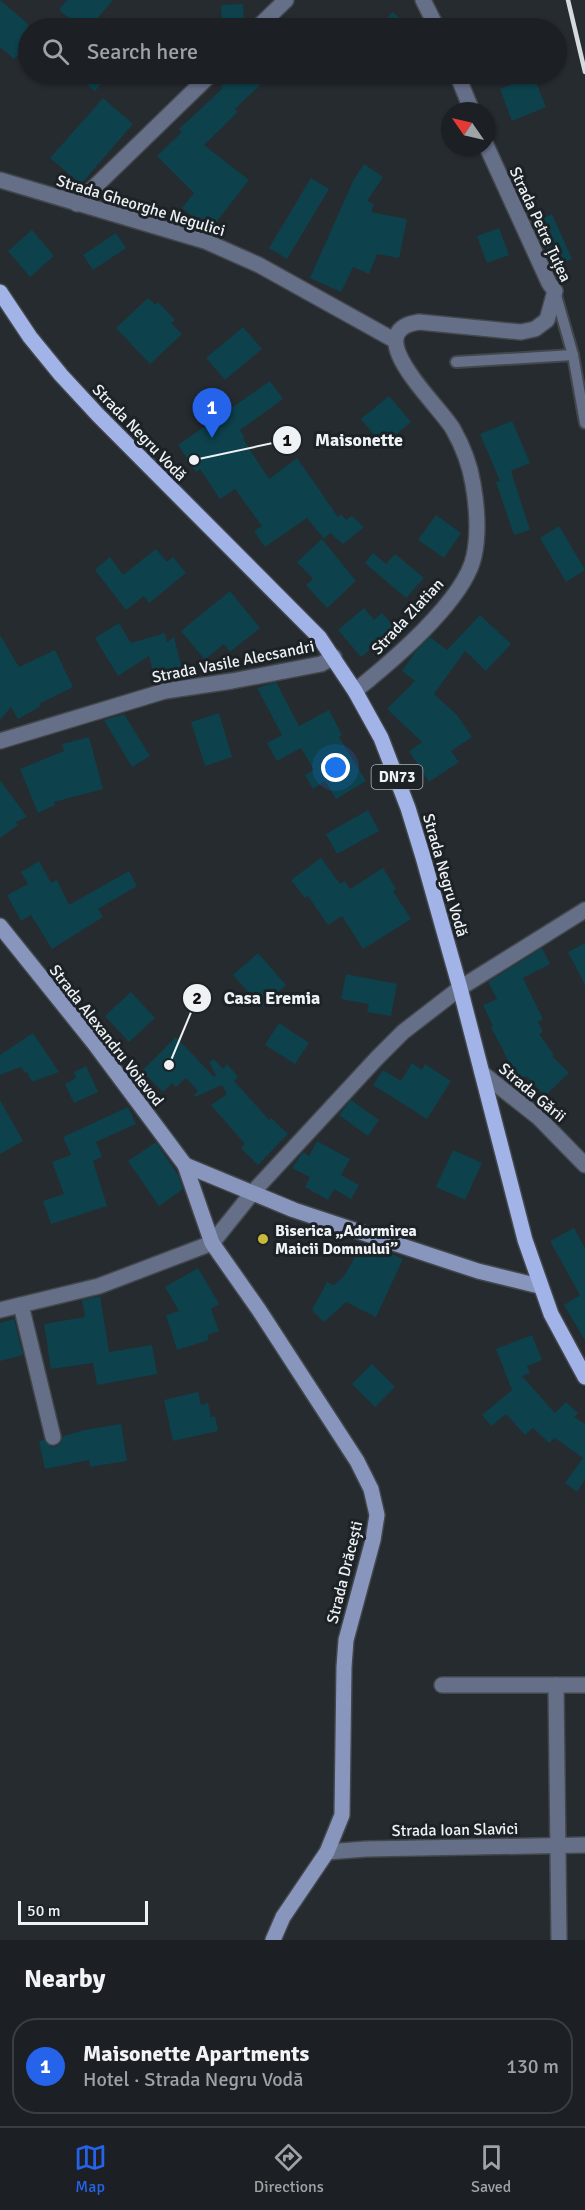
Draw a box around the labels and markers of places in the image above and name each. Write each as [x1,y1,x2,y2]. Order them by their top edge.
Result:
pin: 1 [192,388,232,438]
callout: Maisonette [272,422,415,458]
callout: Casa Eremia [182,980,332,1016]
place label: Biserica „Adormirea Maicii Domnului” [275,1221,417,1259]
marker: Biserica „Adormirea Maicii Domnului” [256,1232,270,1246]

